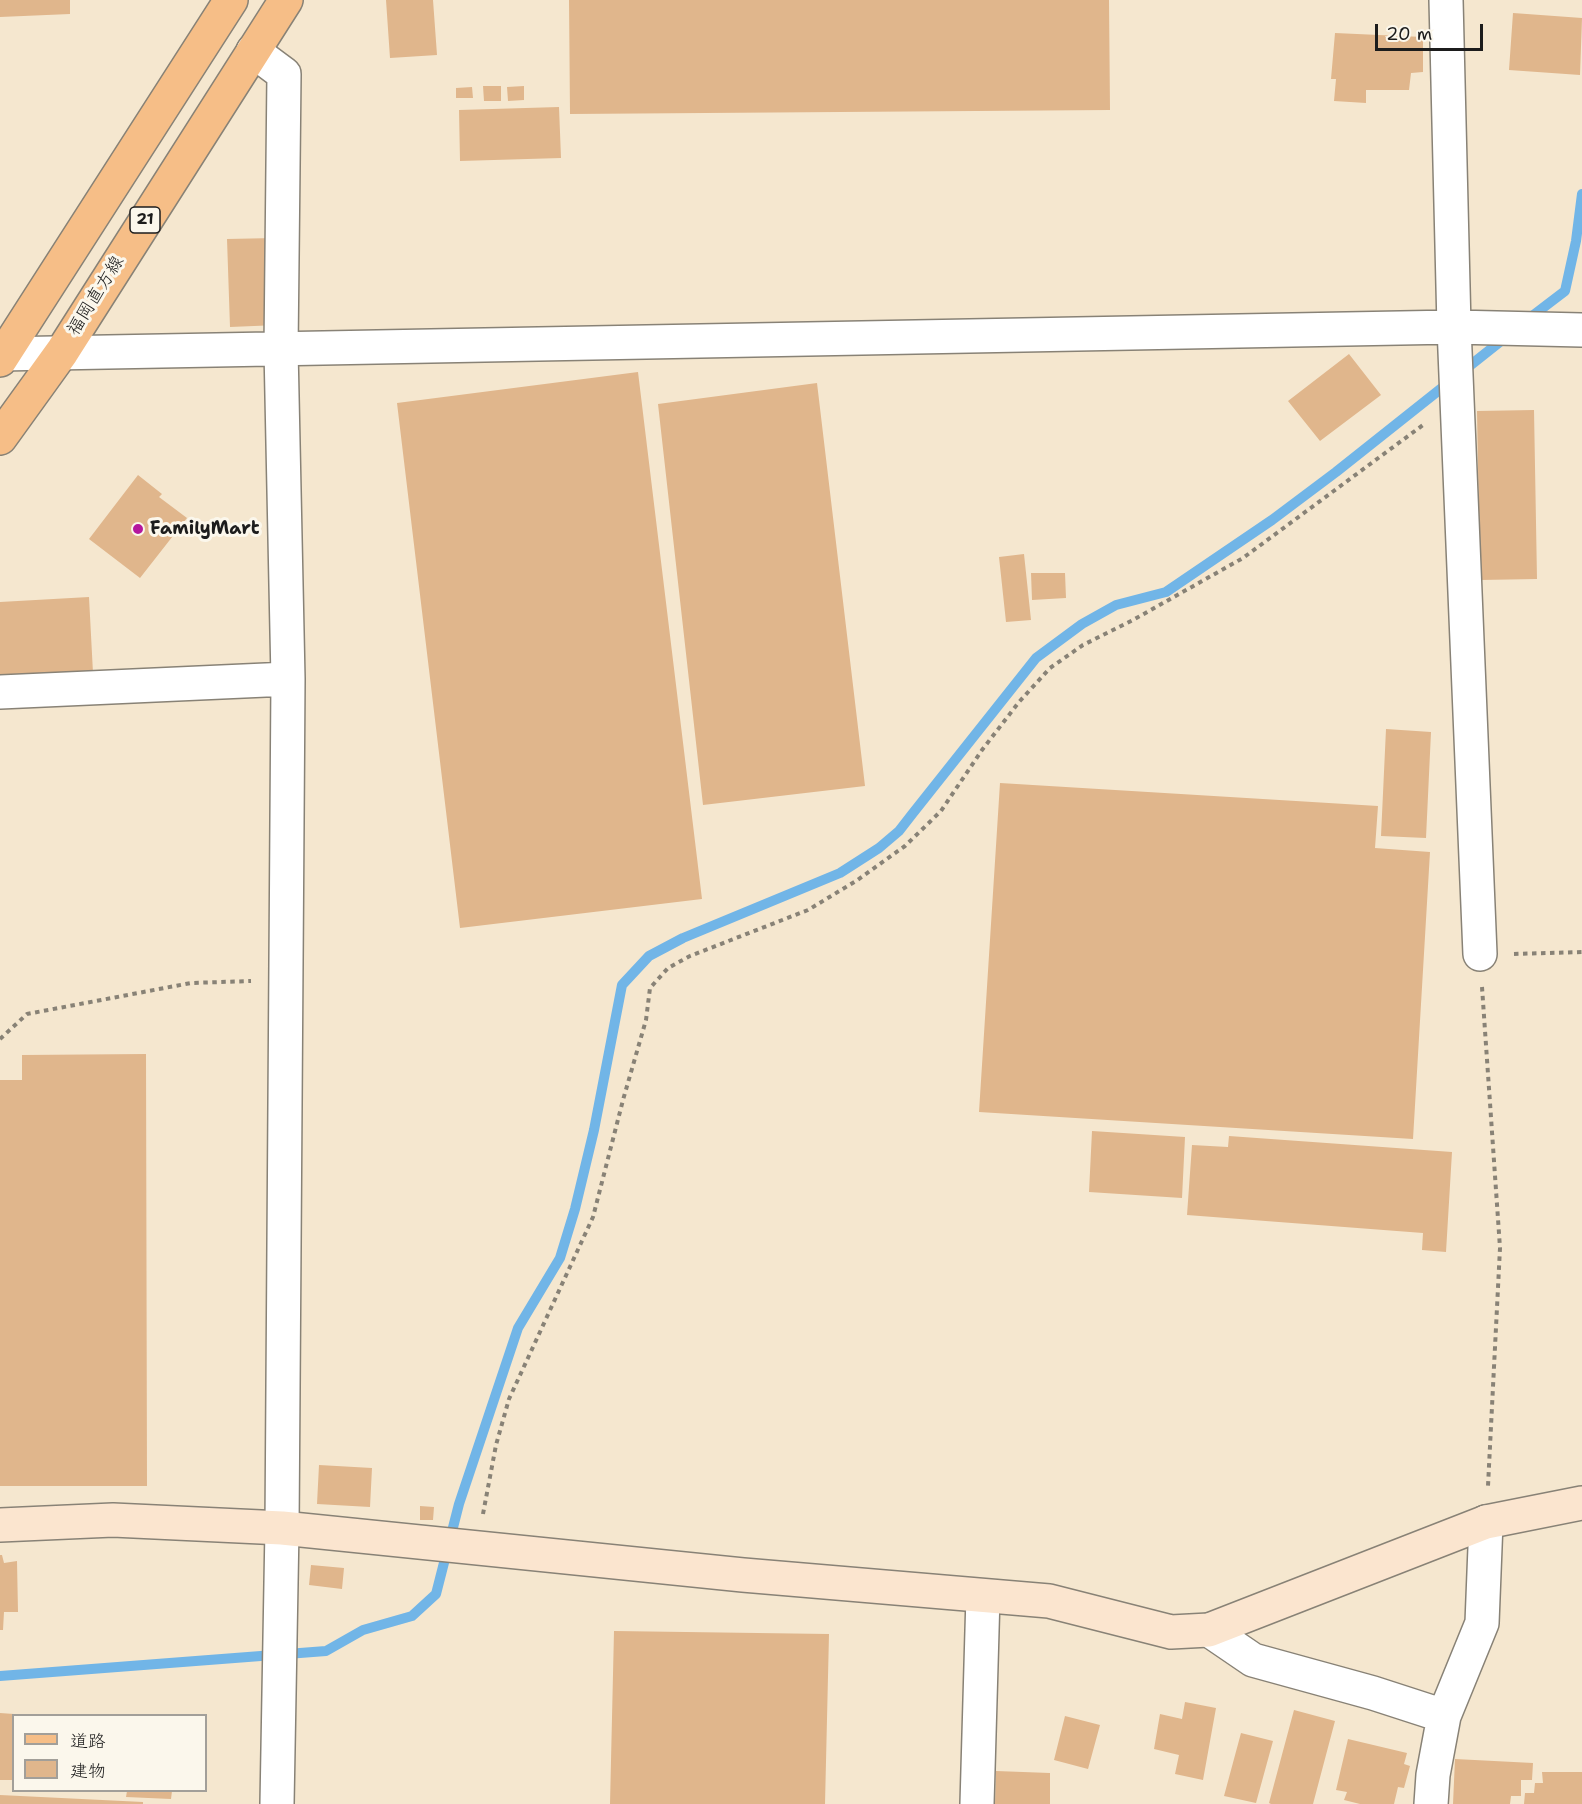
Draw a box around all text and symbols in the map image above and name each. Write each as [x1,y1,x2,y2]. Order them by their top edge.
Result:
scale bar [1378,12,1486,50]
text: 20 m [1386,22,1432,46]
road number: 21 [130,207,160,233]
street label: 福岡直方線 [63,252,129,340]
place label: FamilyMart [150,518,260,540]
marker: FamilyMart [131,522,145,536]
legend [12,1714,207,1792]
text: 道路 [70,1729,106,1753]
text: 建物 [70,1759,106,1783]

